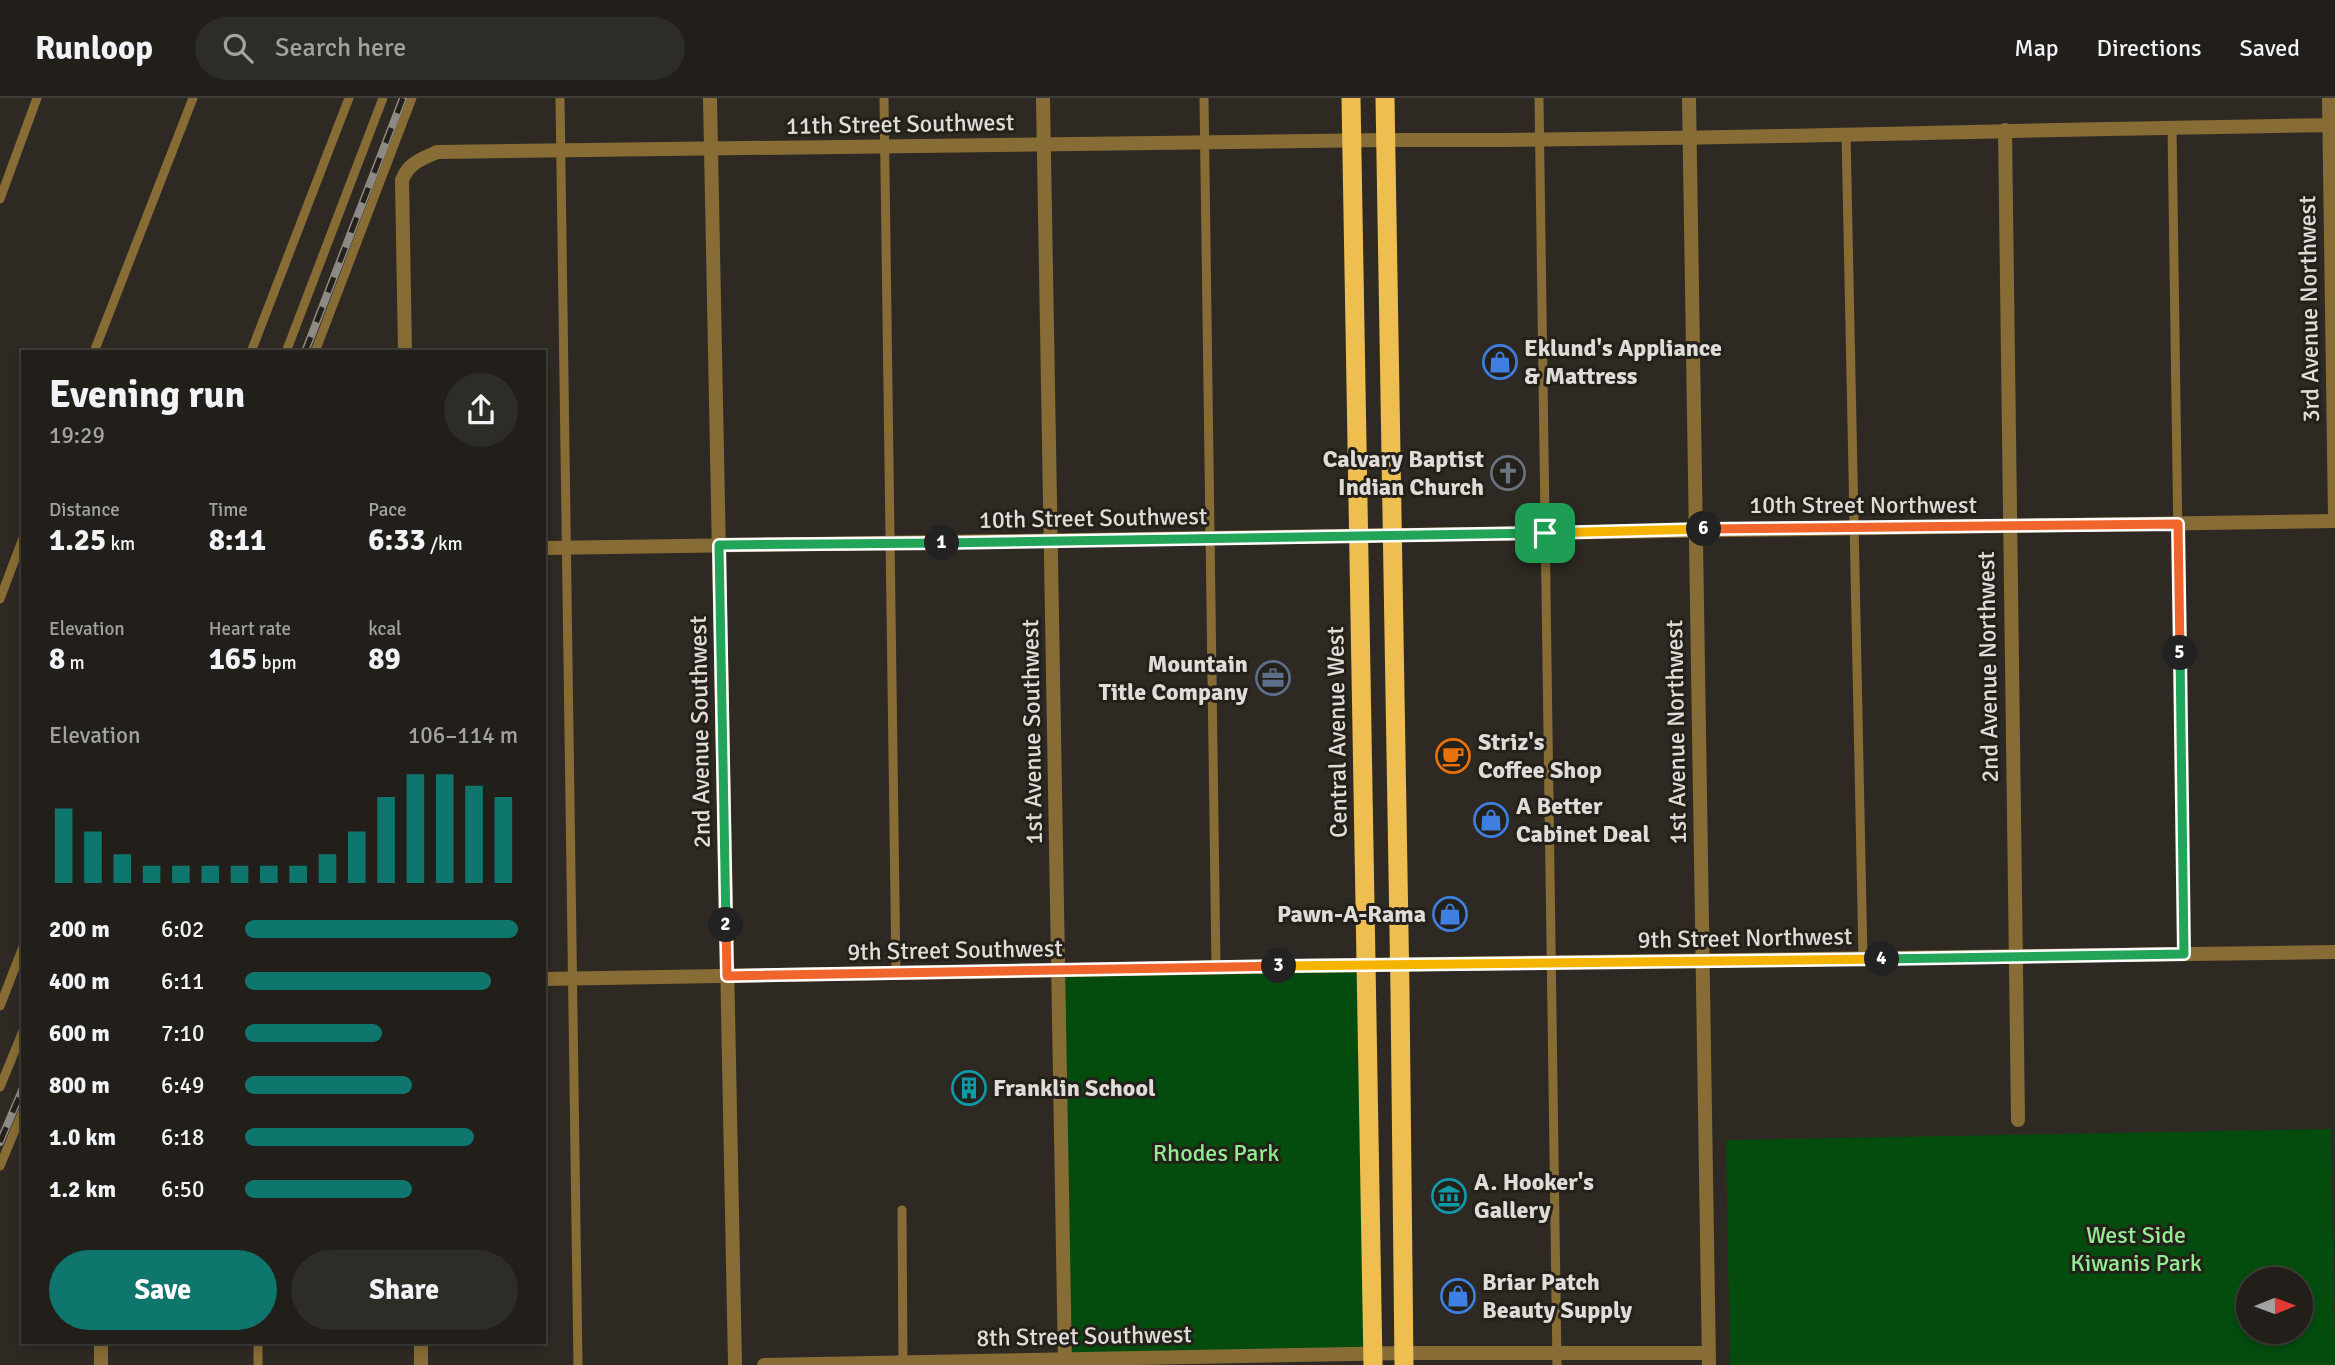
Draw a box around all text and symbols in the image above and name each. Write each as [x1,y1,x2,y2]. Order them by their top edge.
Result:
search box [195,17,685,80]
text: Runloop [35,28,153,69]
icon: search [219,29,257,67]
text: Search here [275,32,406,64]
text: Map [2014,33,2059,63]
text: Directions [2097,33,2202,63]
text: Saved [2240,33,2300,63]
street label: 11th Street Southwest [786,107,1014,141]
street label: 3rd Avenue Northwest [2292,195,2326,423]
place label: Eklund's Appliance & Mattress [1524,333,1722,391]
shop icon: Eklund's Appliance & Mattress [1481,343,1519,381]
text: Evening run [49,371,245,418]
button: share [444,373,518,447]
text: 19:29 [49,421,105,450]
place label: Calvary Baptist Indian Church [1323,444,1484,502]
church icon: Calvary Baptist Indian Church [1489,454,1527,492]
street label: 10th Street Northwest [1749,490,1977,520]
text: Distance [49,498,120,522]
text: Time [209,498,248,522]
text: Pace [368,498,407,522]
street label: 10th Street Southwest [979,501,1207,535]
pin [1515,503,1575,563]
pin: 6 [1686,512,1722,546]
icon: arrive [1526,514,1564,552]
text: 6 [1698,516,1709,540]
text: 1.25 [49,522,106,559]
text: 8:11 [209,522,266,559]
text: 6:33 [368,522,426,559]
pin: 1 [925,526,960,560]
text: 1 [936,530,947,554]
text: km [106,532,135,556]
text: /km [426,532,463,556]
street label: 2nd Avenue Northwest [1971,551,2005,783]
street label: 2nd Avenue Southwest [683,616,717,848]
text: Elevation [49,617,125,641]
text: Heart rate [209,617,291,641]
text: kcal [368,617,402,641]
street label: 1st Avenue Southwest [1015,619,1049,845]
street label: 1st Avenue Northwest [1659,619,1693,845]
street label: Central Avenue West [1320,626,1354,838]
pin: 5 [2162,636,2198,670]
text: 5 [2174,640,2185,664]
text: 8 [49,641,65,678]
text: 165 [209,641,257,678]
text: 89 [368,641,401,678]
place label: Mountain Title Company [1099,649,1248,707]
text: m [65,651,85,675]
text: bpm [257,651,297,675]
office icon: Mountain Title Company [1254,659,1292,697]
text: Elevation [49,721,141,750]
text: 106–114 m [408,721,518,750]
place label: Striz's Coffee Shop [1478,727,1602,785]
cafe icon: Striz's Coffee Shop [1434,737,1472,775]
place label: A Better Cabinet Deal [1516,791,1650,849]
shop icon: A Better Cabinet Deal [1472,801,1510,839]
shop icon: Pawn-A-Rama [1431,895,1469,933]
place label: Pawn-A-Rama [1277,899,1426,929]
pin: 2 [708,908,744,942]
text: 2 [720,912,731,936]
text: 200 m [49,915,110,944]
text: 6:02 [161,915,204,944]
street label: 9th Street Northwest [1637,921,1853,955]
street label: 9th Street Southwest [847,933,1063,967]
pin: 4 [1864,942,1899,976]
text: 4 [1876,946,1887,970]
pin: 3 [1262,948,1296,984]
text: 3 [1273,953,1284,977]
text: 400 m [49,967,110,996]
text: 6:11 [161,967,204,996]
text: 600 m [49,1019,110,1048]
text: 7:10 [161,1019,204,1048]
building icon: Franklin School [950,1069,988,1107]
text: 800 m [49,1071,110,1100]
text: 6:49 [161,1071,204,1100]
place label: Franklin School [993,1073,1156,1103]
text: 1.0 km [49,1123,116,1152]
text: 6:18 [161,1123,204,1152]
park label: Rhodes Park [1153,1138,1279,1168]
place label: A. Hooker's Gallery [1474,1167,1594,1225]
text: 1.2 km [49,1175,116,1204]
text: 6:50 [161,1175,204,1204]
museum icon: A. Hooker's Gallery [1430,1177,1468,1215]
park label: West Side Kiwanis Park [2070,1220,2202,1278]
button: Save [49,1250,277,1330]
button: Share [291,1250,518,1330]
place label: Briar Patch Beauty Supply [1482,1267,1632,1325]
north arrow [2236,1267,2314,1344]
map controls [2236,1267,2313,1344]
shop icon: Briar Patch Beauty Supply [1439,1277,1477,1315]
street label: 8th Street Southwest [976,1319,1192,1353]

